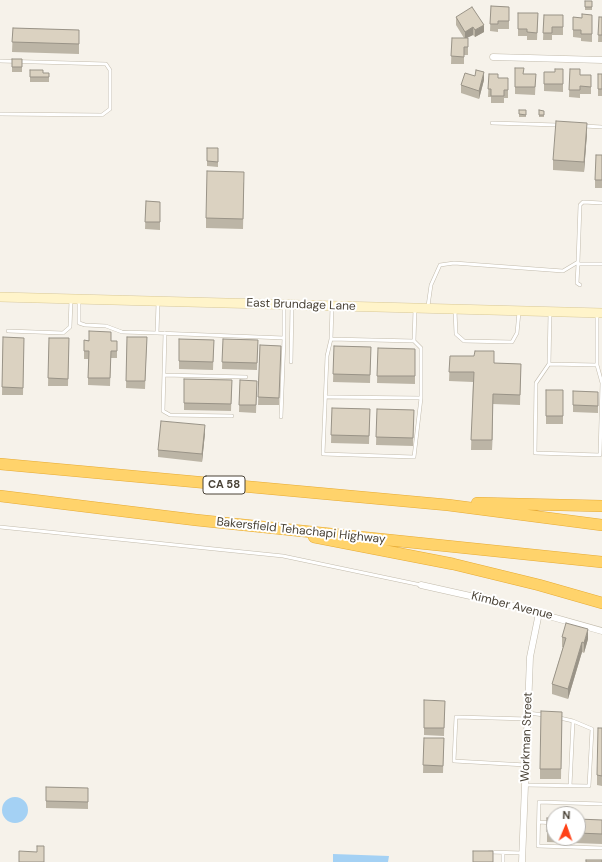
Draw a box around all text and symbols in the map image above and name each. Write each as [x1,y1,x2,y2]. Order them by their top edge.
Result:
street label: East Brundage Lane [246,296,356,314]
road number: CA 58 [203,476,245,494]
street label: Bakersfield Tehachapi Highway [216,515,386,547]
street label: Kimber Avenue [470,589,554,623]
street label: Workman Street [518,692,536,782]
north arrow [546,806,586,846]
text: N [562,808,571,822]

